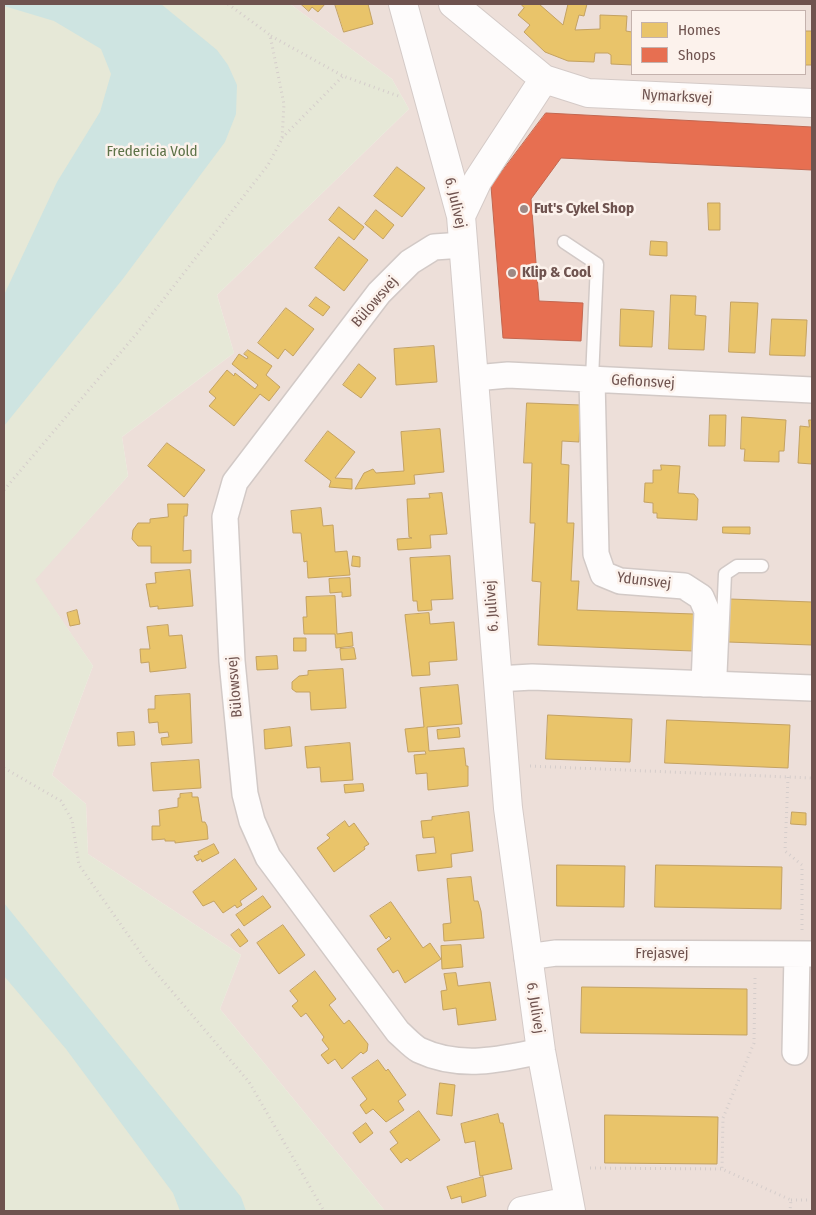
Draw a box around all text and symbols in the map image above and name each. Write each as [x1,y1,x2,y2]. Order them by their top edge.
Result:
legend [631,10,806,75]
text: Homes [678,21,720,39]
text: Shops [678,46,716,64]
street label: Nymarksvej [641,86,713,108]
park label: Fredericia Vold [107,143,197,161]
street label: 6. Julivej [440,176,470,230]
place label: Fut's Cykel Shop [534,200,634,218]
marker: Fut's Cykel Shop [518,203,530,215]
place label: Klip & Cool [522,264,591,282]
marker: Klip & Cool [506,267,518,279]
street label: Bülowsvej [348,273,402,331]
street label: Gefionsvej [611,371,675,393]
street label: Ydunsvej [616,569,672,593]
street label: 6. Julivej [481,580,503,632]
street label: Bülowsvej [223,656,247,718]
street label: Frejasvej [635,945,689,963]
street label: 6. Julivej [522,981,548,1035]

